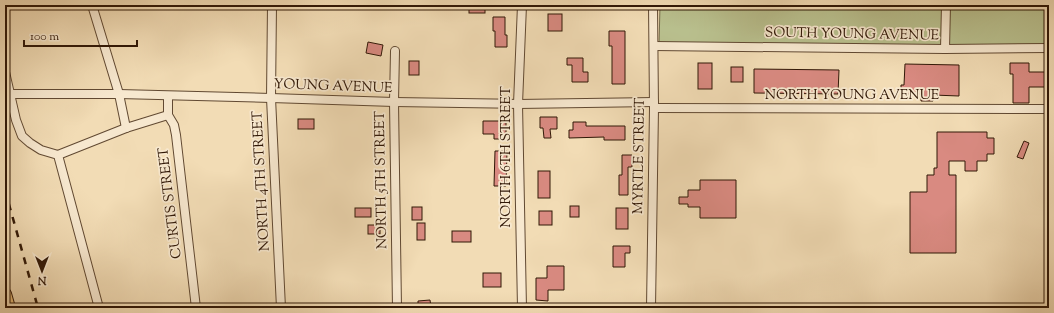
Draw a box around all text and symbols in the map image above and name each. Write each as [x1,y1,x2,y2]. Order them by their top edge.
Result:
scale bar [24,22,137,48]
street label: SOUTH YOUNG AVENUE [765,23,940,47]
text: 100 m [30,28,59,46]
street label: YOUNG AVENUE [273,75,393,99]
street label: NORTH 6TH STREET [497,86,517,228]
street label: NORTH YOUNG AVENUE [765,86,940,106]
street label: MYRTLE STREET [629,97,651,214]
street label: NORTH 4TH STREET [248,110,276,252]
street label: NORTH 5TH STREET [371,111,393,249]
street label: CURTIS STREET [154,146,188,260]
north arrow [22,251,62,291]
text: N [37,272,47,288]

